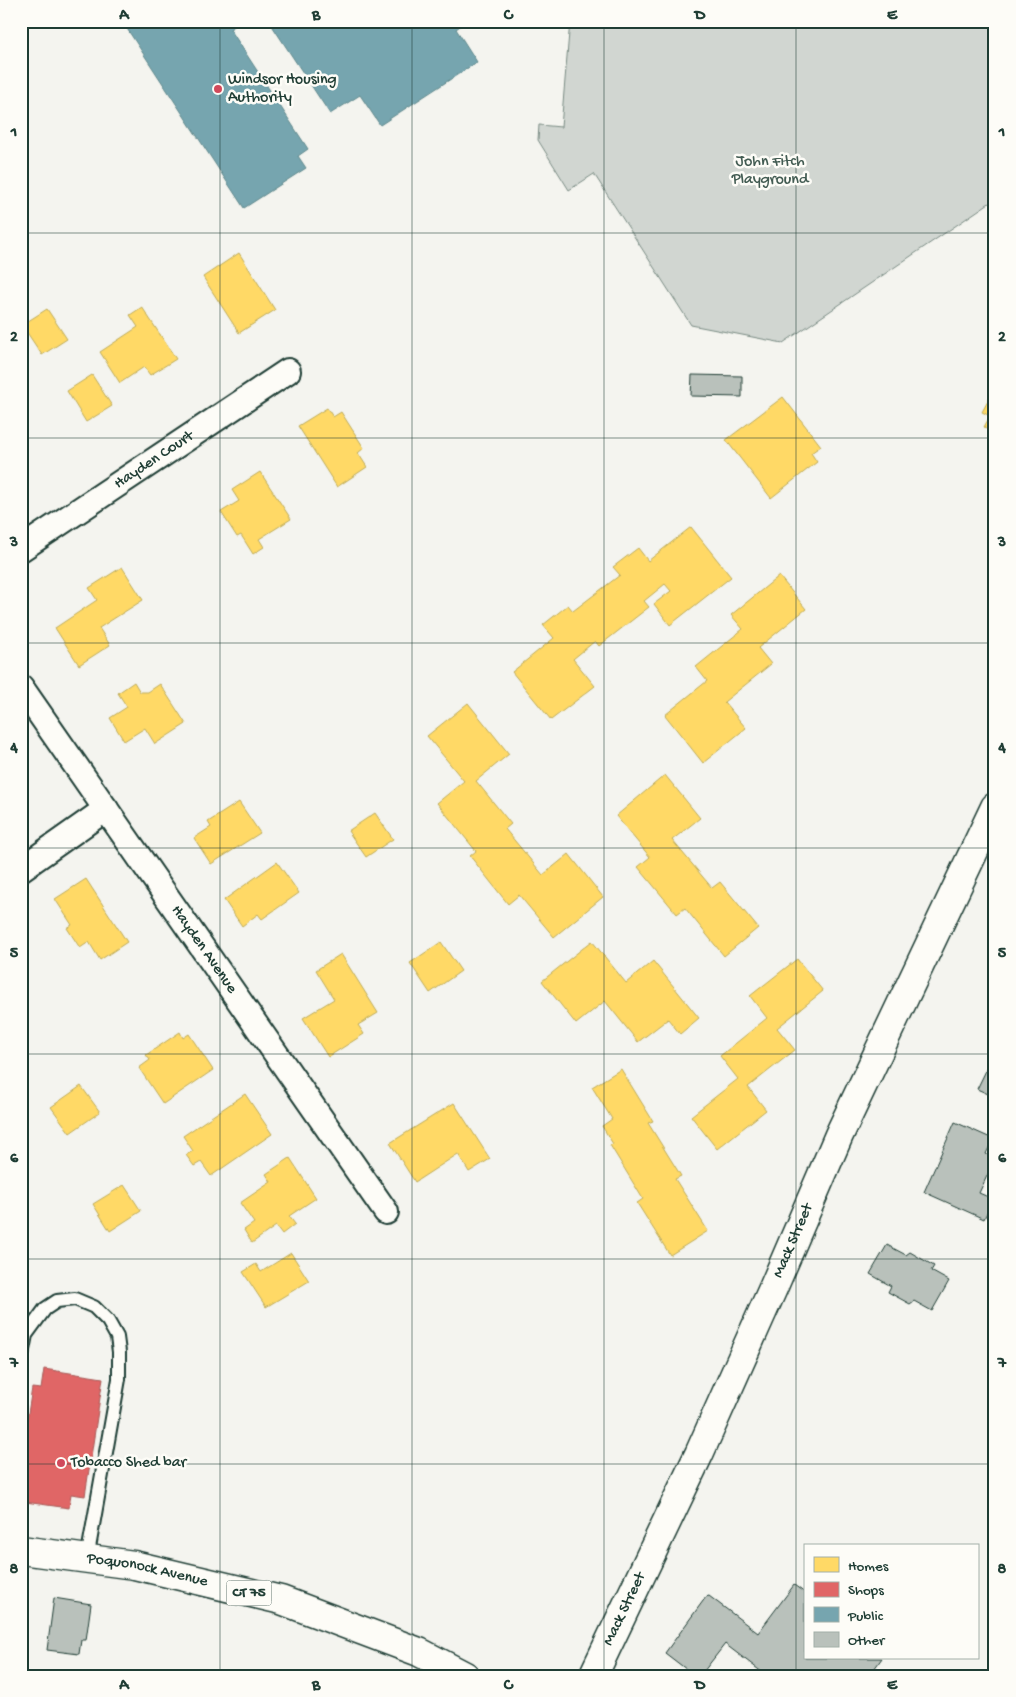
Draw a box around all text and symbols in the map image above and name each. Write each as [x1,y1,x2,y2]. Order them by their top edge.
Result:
text: A [118,7,130,26]
text: B [311,7,321,26]
text: C [503,7,514,26]
text: D [693,7,706,26]
text: E [887,7,898,26]
place label: Windsor Housing Authority [228,71,337,108]
marker: Windsor Housing Authority [212,83,224,95]
text: 1 [10,124,17,143]
text: 1 [998,124,1005,143]
park label: John Fitch Playground [731,153,810,190]
text: 2 [10,329,18,348]
text: 2 [998,329,1006,348]
street label: Hayden Court [111,426,199,494]
text: 3 [9,534,18,553]
text: 3 [997,534,1006,553]
text: 4 [9,740,18,759]
text: 4 [997,740,1006,759]
street label: Hayden Avenue [166,902,241,998]
text: 5 [10,945,19,964]
text: 5 [998,945,1007,964]
text: 6 [10,1150,19,1169]
text: 6 [998,1150,1007,1169]
street label: Mack Street [769,1200,818,1281]
text: 7 [9,1355,19,1374]
text: 7 [997,1355,1007,1374]
place label: Tobacco Shed bar [70,1454,188,1473]
marker: Tobacco Shed bar [55,1457,67,1469]
legend [804,1544,978,1660]
street label: Poquonock Avenue [85,1549,210,1592]
text: Homes [848,1558,889,1576]
text: 8 [10,1561,19,1580]
text: 8 [998,1561,1007,1580]
street label: Mack Street [599,1568,651,1649]
road number: CT 75 [226,1580,272,1606]
text: Shops [848,1582,884,1600]
text: Public [847,1608,884,1626]
text: Other [848,1632,886,1650]
text: A [118,1677,130,1696]
text: B [311,1677,321,1696]
text: C [503,1677,514,1696]
text: D [693,1677,706,1696]
text: E [887,1677,898,1696]

